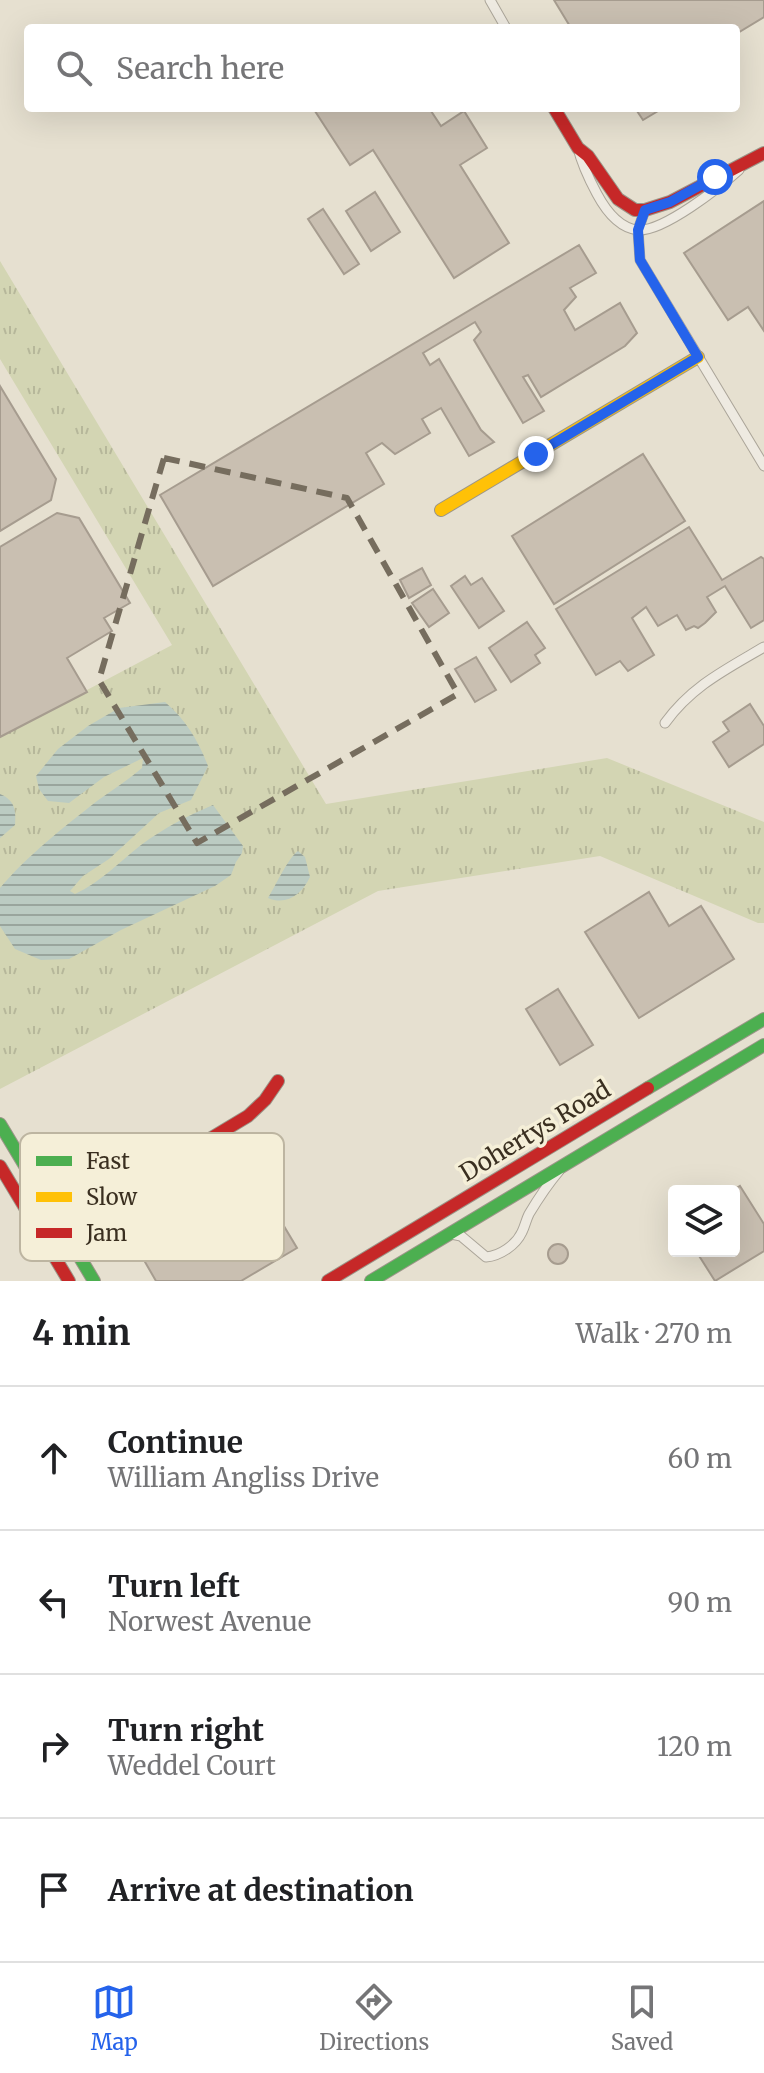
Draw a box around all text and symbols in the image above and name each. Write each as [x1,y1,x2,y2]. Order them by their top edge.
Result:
search box [24,24,740,112]
icon: search [52,46,96,90]
text: Search here [116,49,284,87]
route start [697,159,733,195]
route end [518,436,554,472]
street label: Dohertys Road [454,1074,616,1188]
legend [20,1133,284,1261]
text: Fast [86,1147,130,1175]
text: Slow [86,1183,137,1211]
map controls [668,1185,740,1257]
button: layers [668,1185,740,1257]
text: Jam [85,1219,127,1247]
text: 4 min [32,1312,130,1354]
text: Walk · 270 m [576,1317,732,1350]
text: Continue [108,1423,243,1461]
icon: ahead [32,1436,76,1480]
text: 60 m [668,1442,732,1475]
text: William Angliss Drive [108,1461,379,1494]
text: Turn left [108,1567,240,1605]
icon: left [32,1580,76,1624]
text: 90 m [668,1586,732,1619]
text: Norwest Avenue [108,1605,311,1638]
text: Turn right [108,1711,264,1749]
icon: right [32,1724,76,1768]
text: 120 m [657,1730,732,1763]
text: Weddel Court [108,1749,276,1782]
icon: arrive [32,1868,76,1912]
text: Arrive at destination [108,1871,414,1909]
tab: Map [91,1980,138,2056]
tab: Directions [319,1980,429,2056]
tab: Saved [611,1980,673,2056]

